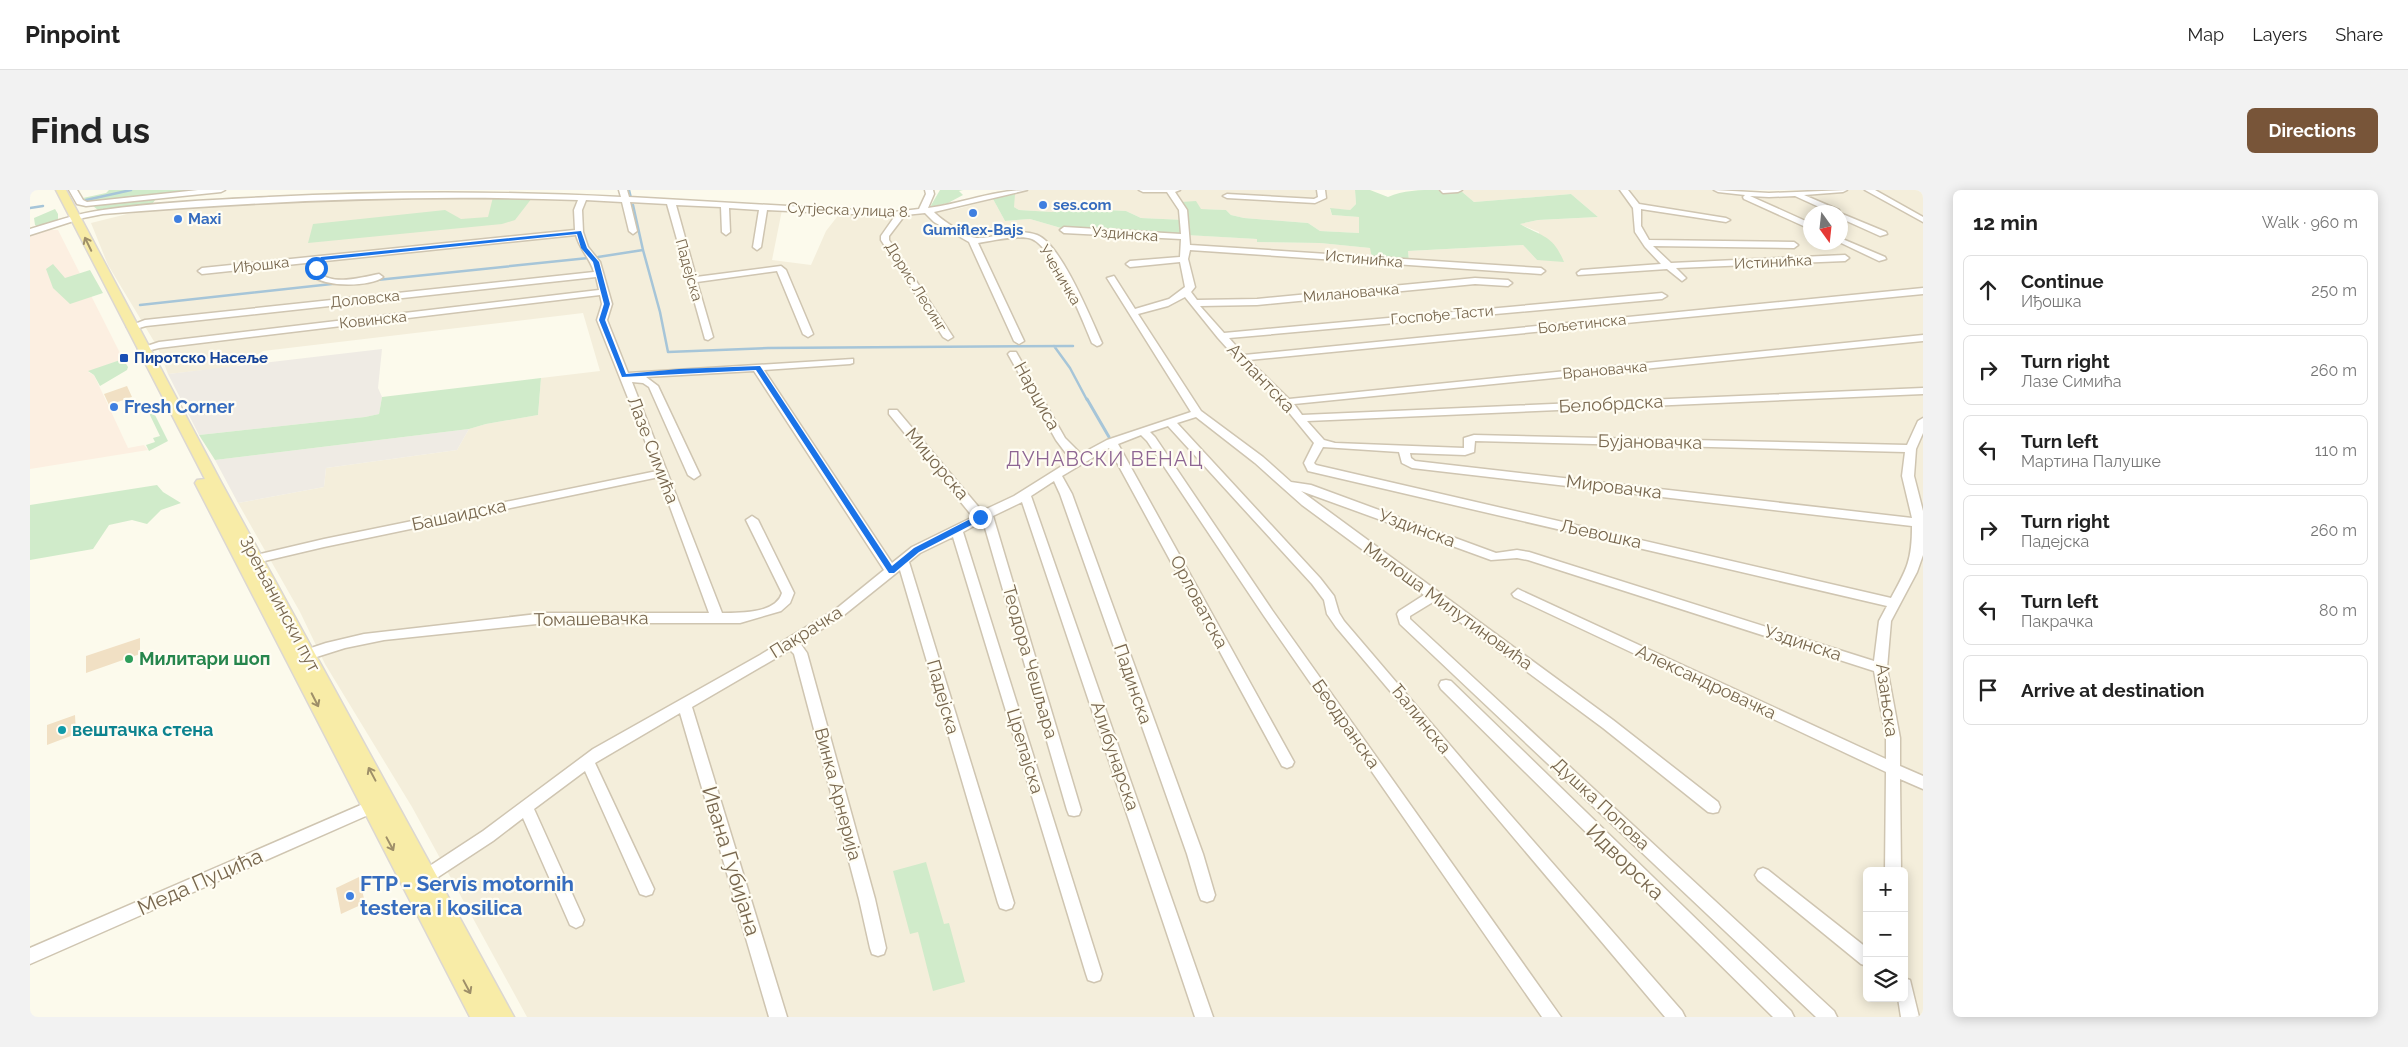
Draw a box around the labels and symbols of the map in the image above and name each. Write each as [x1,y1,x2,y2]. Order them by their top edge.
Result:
place label: ses.com [1053,196,1111,214]
street label: Сутјеска улица 8. [787,199,911,221]
marker: ses.com [1037,199,1049,211]
north arrow [1803,205,1848,250]
marker: Gumiflex-Bajs [967,207,979,219]
place label: Maxi [188,210,221,228]
marker: Maxi [172,213,184,225]
place label: Gumiflex-Bajs [923,221,1023,239]
street label: Уздинска [1091,223,1159,245]
one-way arrow [83,237,92,252]
street label: Падејска [672,237,706,303]
street label: Дорис Лесинг [881,239,951,335]
street label: Ученичка [1035,242,1085,308]
street label: Истинићка [1324,247,1404,271]
street label: Истинићка [1734,251,1812,273]
street label: Иђошка [232,253,290,277]
route start [305,257,328,280]
street label: Милановачка [1302,280,1400,306]
street label: Доловска [329,286,401,312]
street label: Госпође Тасти [1390,302,1494,328]
street label: Ковинска [338,308,408,332]
street label: Бољетинска [1537,310,1627,338]
street label: Атлантска [1223,339,1300,417]
place label: Пиротско Насеље [134,349,268,367]
marker: Пиротско Насеље [118,352,130,364]
street label: Врановачка [1562,357,1648,383]
street label: Нарциса [1010,358,1065,434]
street label: Белобрдска [1558,390,1664,417]
street label: Лазе Симића [623,393,684,506]
place label: Fresh Corner [124,396,234,417]
marker: Fresh Corner [108,401,120,413]
street label: Миџорска [901,423,974,504]
street label: Бујановачка [1598,430,1702,453]
district label: ДУНАВСКИ ВЕНАЦ [1006,447,1204,471]
street label: Мировачка [1565,470,1663,503]
street label: Башаидска [410,494,508,535]
street label: Уздинска [1376,504,1458,551]
route end [969,506,992,529]
street label: Љевошка [1559,515,1644,552]
street label: Зрењанински пут [236,532,325,676]
street label: Милоша Милутиновића [1360,537,1537,674]
street label: Орловатска [1166,552,1233,652]
street label: Теодора Чешљара [999,583,1062,741]
street label: Пакрачка [766,601,846,662]
street label: Томашевачка [533,607,649,630]
street label: Уздинска [1762,620,1844,665]
street label: Александровачка [1633,640,1780,723]
street label: Падинска [1110,641,1157,727]
place label: Милитари шоп [139,648,270,669]
marker: Милитари шоп [123,653,135,665]
street label: Падејска [923,657,964,737]
street label: Азањска [1872,662,1903,738]
street label: Беодранска [1308,675,1385,772]
street label: Ђалинска [1387,680,1456,758]
one-way arrow [311,692,320,707]
street label: Алибунарска [1087,699,1144,813]
street label: Црепајска [1003,706,1048,796]
place label: вештачка стена [72,719,213,740]
marker: вештачка стена [56,724,68,736]
street label: Винка Арнерија [811,725,866,862]
street label: Душка Попова [1548,753,1654,854]
one-way arrow [366,767,376,782]
street label: Ивана Губијана [697,783,766,939]
street label: Идворска [1581,818,1670,905]
one-way arrow [386,836,395,851]
street label: Меда Пуцића [133,843,266,920]
place label: FTP - Servis motornih testera i kosilica [360,871,574,920]
marker: FTP - Servis motornih testera i kosilica [344,890,356,902]
one-way arrow [462,980,472,994]

